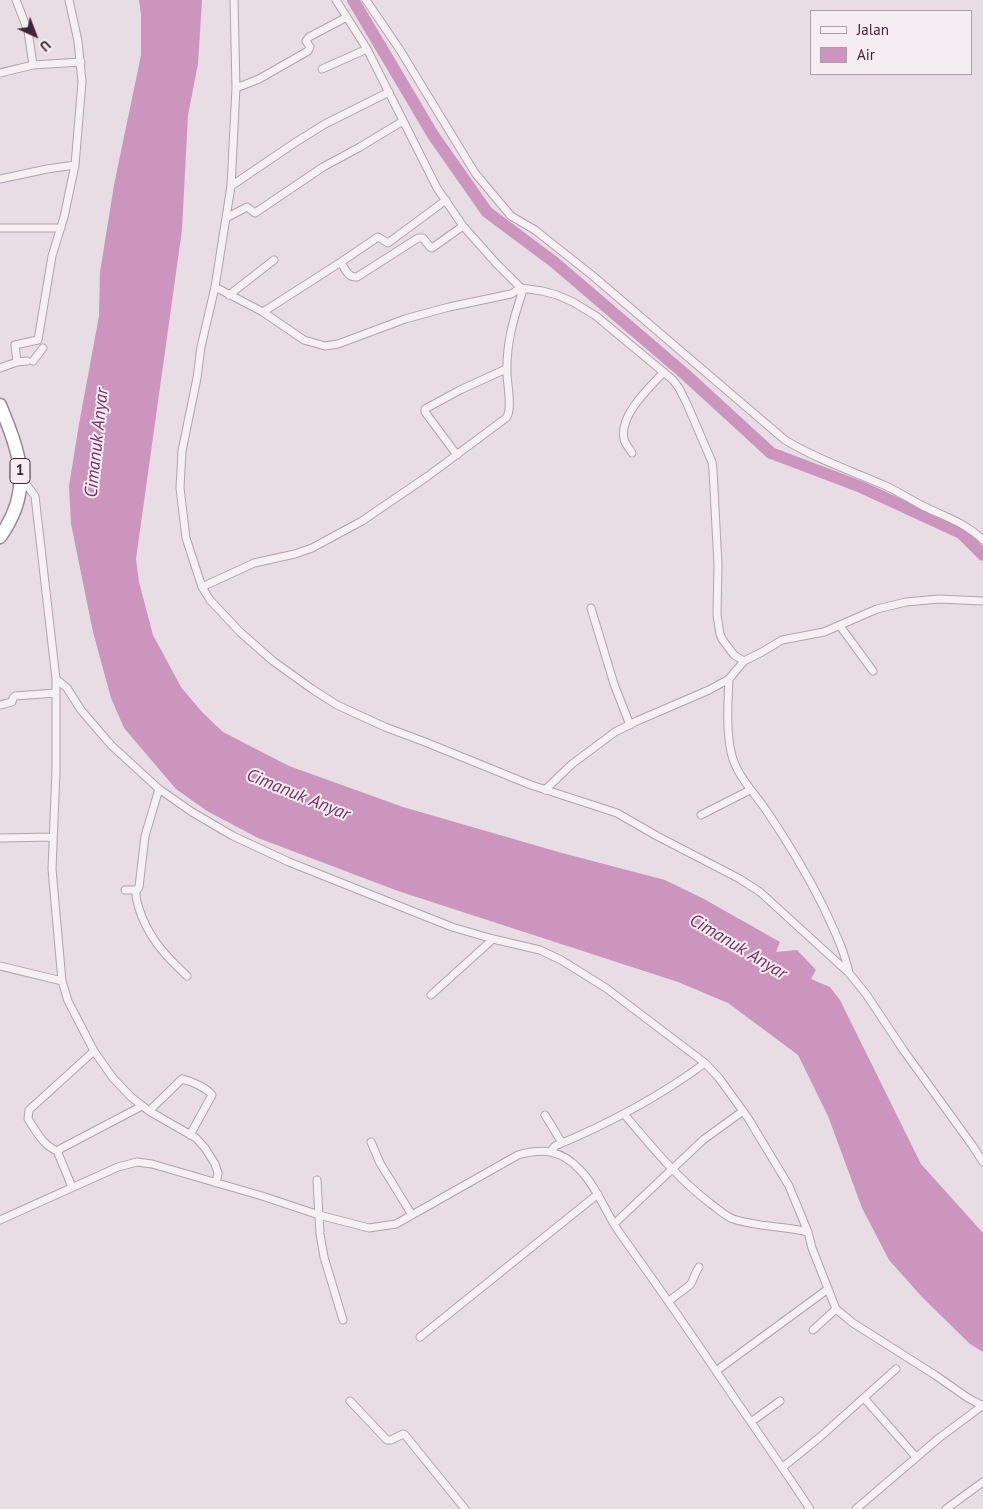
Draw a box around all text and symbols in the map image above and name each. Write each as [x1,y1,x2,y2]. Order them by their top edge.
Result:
north arrow [10,10,60,60]
legend [810,10,973,75]
text: Jalan [857,20,889,39]
text: U [36,36,55,56]
text: Air [857,45,875,64]
water label: Cimanuk Anyar [81,387,113,499]
road number: 1 [10,458,30,484]
water label: Cimanuk Anyar [243,764,353,826]
water label: Cimanuk Anyar [685,910,791,984]

